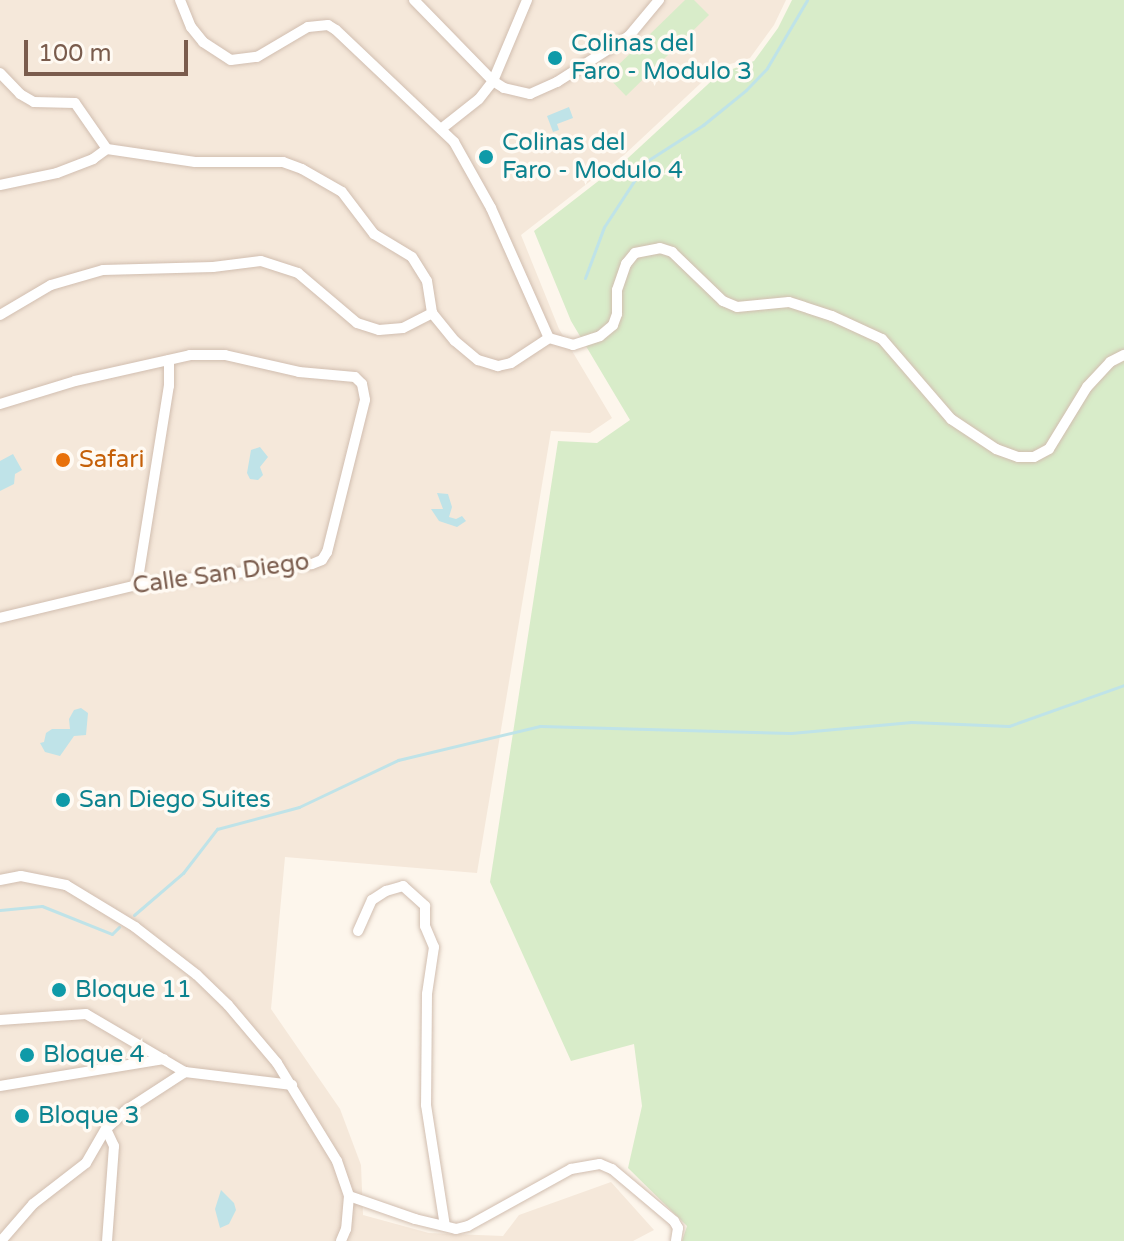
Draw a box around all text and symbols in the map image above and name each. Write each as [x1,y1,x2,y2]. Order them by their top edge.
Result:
scale bar [28,24,192,74]
place label: Colinas del Faro - Modulo 3 [571,30,752,86]
text: 100 m [38,39,112,68]
marker: Colinas del Faro - Modulo 3 [546,49,564,67]
place label: Colinas del Faro - Modulo 4 [502,129,683,185]
marker: Colinas del Faro - Modulo 4 [477,148,495,166]
place label: Safari [79,446,144,474]
marker: Safari [54,451,72,469]
street label: Calle San Diego [131,547,311,601]
place label: San Diego Suites [79,786,271,814]
marker: San Diego Suites [54,791,72,809]
place label: Bloque 11 [75,976,192,1004]
marker: Bloque 11 [50,981,68,999]
place label: Bloque 4 [43,1041,145,1069]
marker: Bloque 4 [18,1046,36,1064]
place label: Bloque 3 [38,1102,140,1130]
marker: Bloque 3 [13,1107,31,1125]

